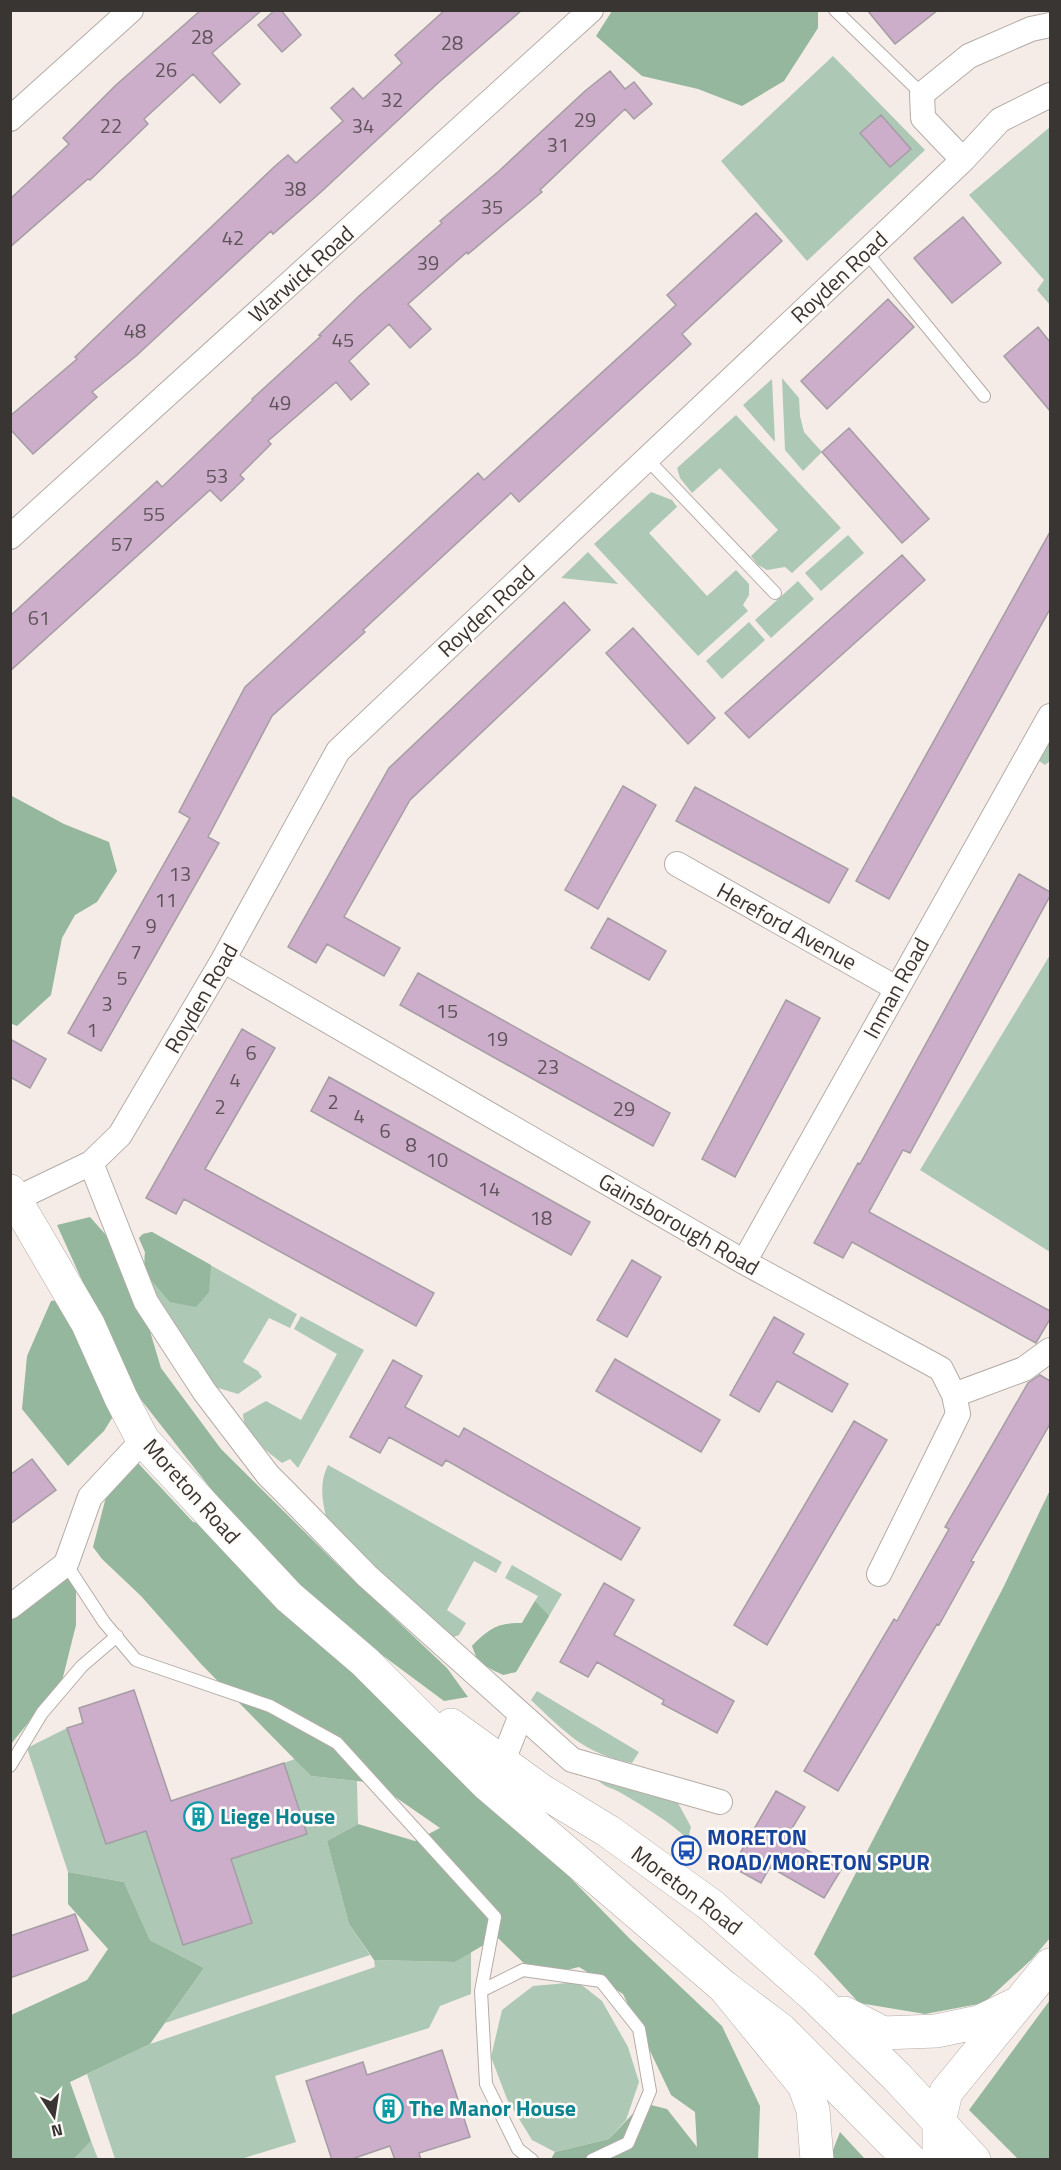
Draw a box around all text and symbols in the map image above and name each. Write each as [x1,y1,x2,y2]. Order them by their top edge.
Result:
house number: 28 [191,21,213,52]
house number: 28 [441,27,463,58]
house number: 26 [155,54,177,85]
house number: 32 [381,84,403,115]
house number: 29 [574,104,596,135]
house number: 22 [100,110,122,141]
house number: 34 [352,110,374,141]
house number: 31 [547,129,569,160]
house number: 38 [284,173,306,204]
house number: 35 [481,191,503,222]
street label: Warwick Road [241,217,361,331]
house number: 42 [222,222,244,253]
street label: Royden Road [783,223,895,331]
house number: 39 [417,247,439,278]
house number: 48 [124,315,146,346]
house number: 45 [332,324,354,355]
house number: 49 [269,387,291,418]
house number: 53 [206,460,228,491]
house number: 55 [143,498,165,529]
house number: 57 [111,528,133,559]
street label: Royden Road [430,557,542,665]
house number: 61 [28,602,50,633]
house number: 13 [169,858,191,889]
street label: Hereford Avenue [711,873,863,979]
house number: 11 [155,884,177,915]
house number: 9 [145,910,157,941]
street label: Inman Road [854,931,938,1045]
house number: 7 [130,936,142,967]
street label: Royden Road [156,937,246,1059]
house number: 5 [116,962,128,993]
house number: 3 [101,988,113,1019]
house number: 15 [436,995,458,1026]
house number: 1 [86,1014,98,1045]
house number: 19 [486,1023,508,1054]
house number: 6 [245,1037,257,1068]
house number: 23 [537,1051,559,1082]
house number: 4 [229,1064,241,1095]
house number: 2 [327,1086,339,1117]
house number: 2 [214,1091,226,1122]
house number: 29 [613,1093,635,1124]
house number: 4 [353,1100,365,1131]
house number: 6 [379,1115,391,1146]
house number: 8 [405,1129,417,1160]
house number: 10 [426,1144,448,1175]
street label: Gainsborough Road [592,1164,766,1284]
house number: 14 [478,1173,500,1204]
house number: 18 [530,1202,552,1233]
street label: Moreton Road [135,1431,249,1551]
place label: Liege House [220,1799,335,1833]
building icon: Liege House [183,1800,215,1832]
place label: MORETON ROAD/MORETON SPUR [707,1820,930,1879]
bus stop icon: MORETON ROAD/MORETON SPUR [670,1834,702,1866]
street label: Moreton Road [624,1837,750,1943]
north arrow [24,2086,84,2146]
place label: The Manor House [409,2091,576,2125]
building icon: The Manor House [372,2092,404,2124]
text: N [49,2118,65,2144]

